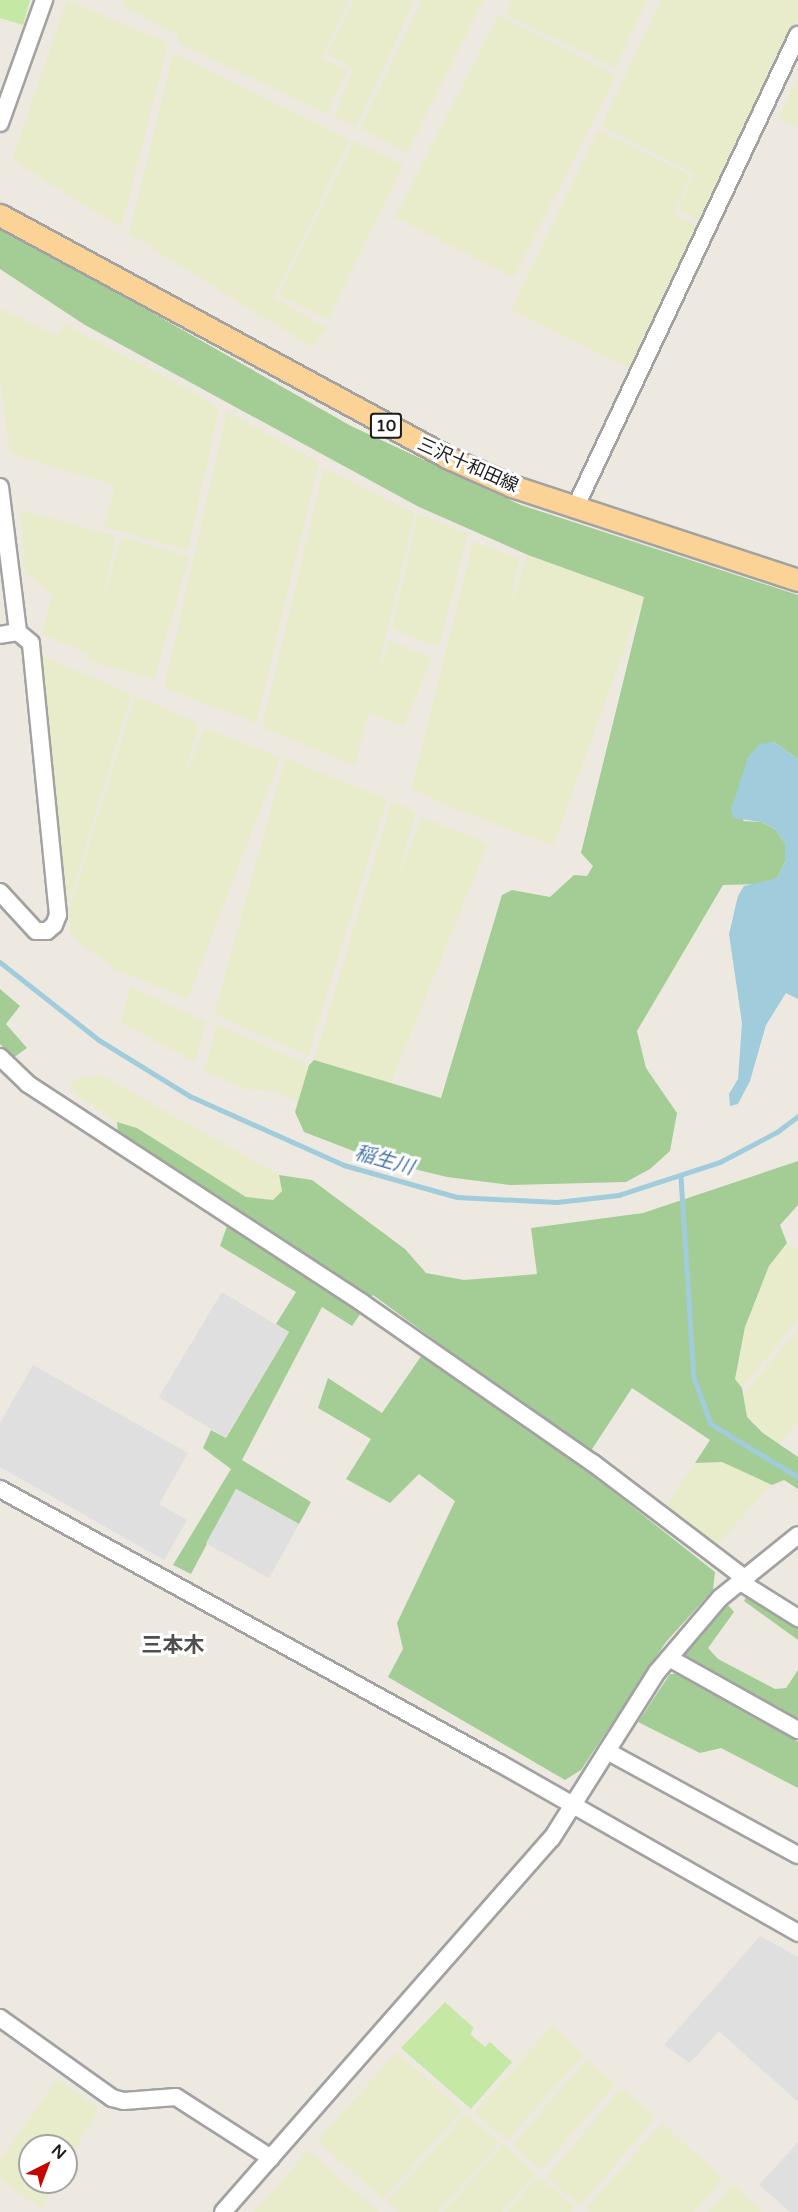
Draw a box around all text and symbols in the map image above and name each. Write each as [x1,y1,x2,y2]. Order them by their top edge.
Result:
road number: 10 [370,413,402,439]
street label: 三沢十和田線 [414,433,522,497]
water label: 稲生川 [352,1141,416,1181]
district label: 三本木 [142,1633,204,1659]
north arrow [18,2134,78,2194]
text: N [47,2140,70,2164]

